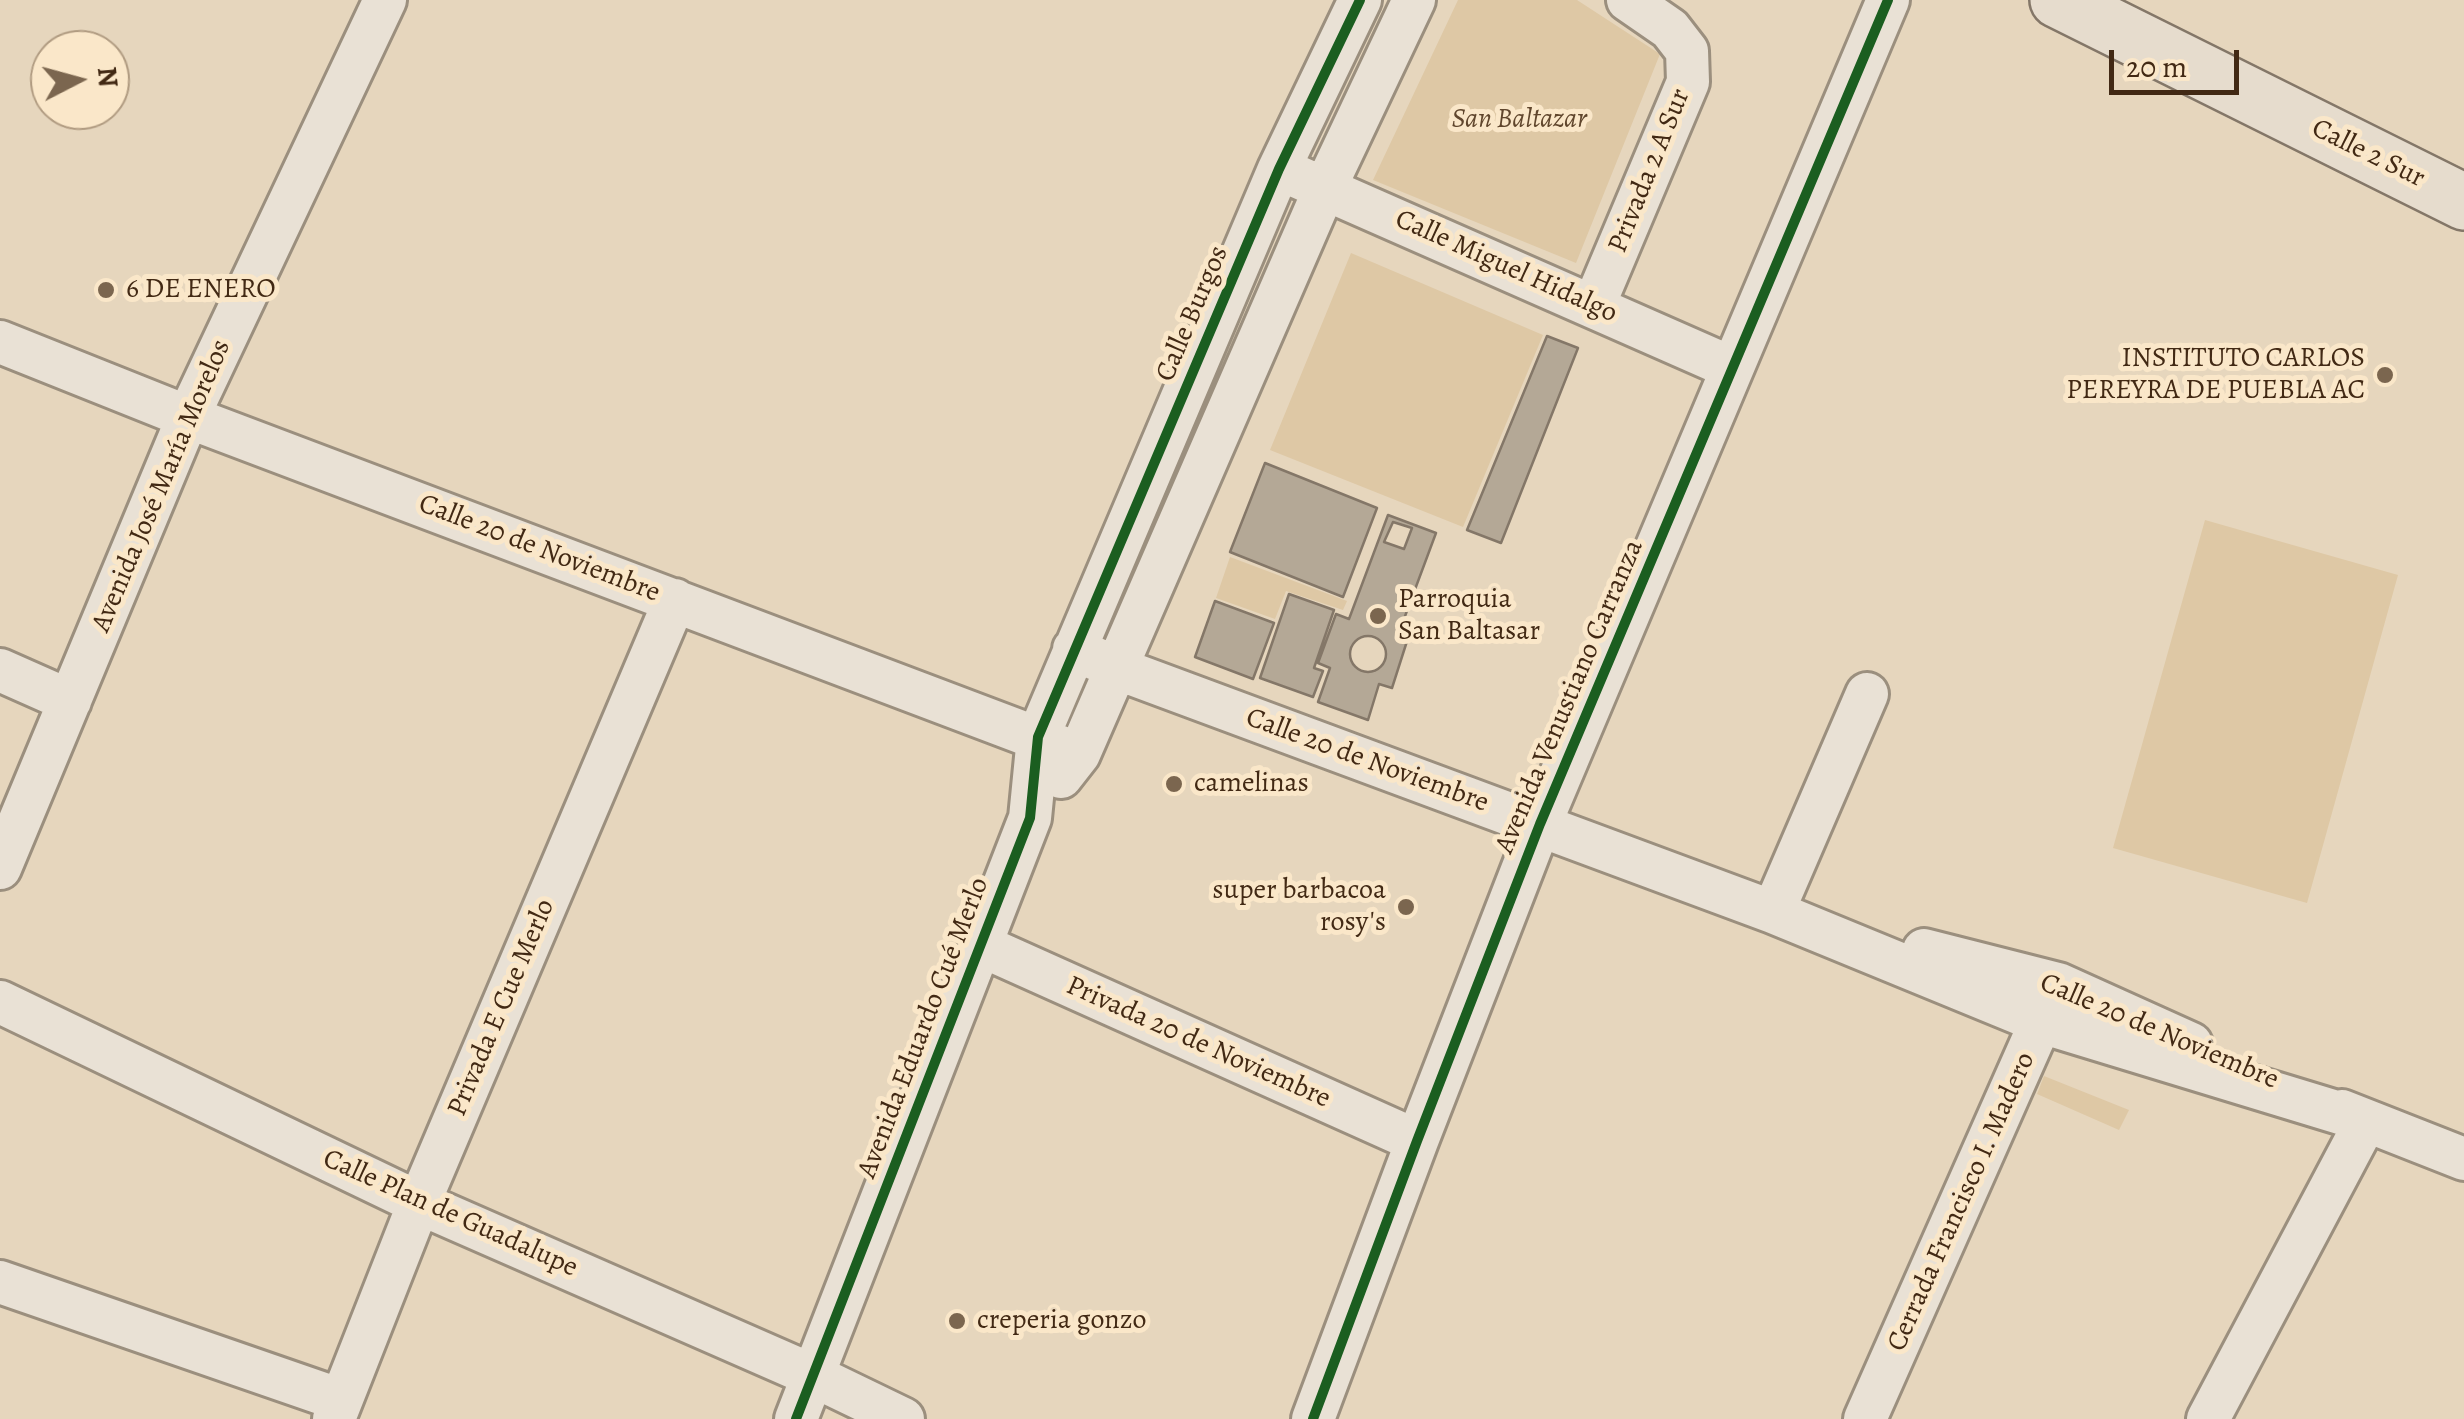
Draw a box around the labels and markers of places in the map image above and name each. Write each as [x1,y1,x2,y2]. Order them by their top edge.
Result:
place label: 6 DE ENERO [126,273,276,307]
marker: 6 DE ENERO [95,279,117,301]
place label: INSTITUTO CARLOS PEREYRA DE PUEBLA AC [2066,342,2365,408]
marker: INSTITUTO CARLOS PEREYRA DE PUEBLA AC [2374,364,2396,386]
place label: Parroquia San Baltasar [1398,583,1540,649]
marker: Parroquia San Baltasar [1367,605,1389,627]
place label: camelinas [1194,767,1309,801]
marker: camelinas [1163,773,1185,795]
place label: super barbacoa rosy's [1212,874,1386,940]
marker: super barbacoa rosy's [1395,896,1417,918]
place label: creperia gonzo [977,1304,1147,1338]
marker: creperia gonzo [946,1310,968,1332]

